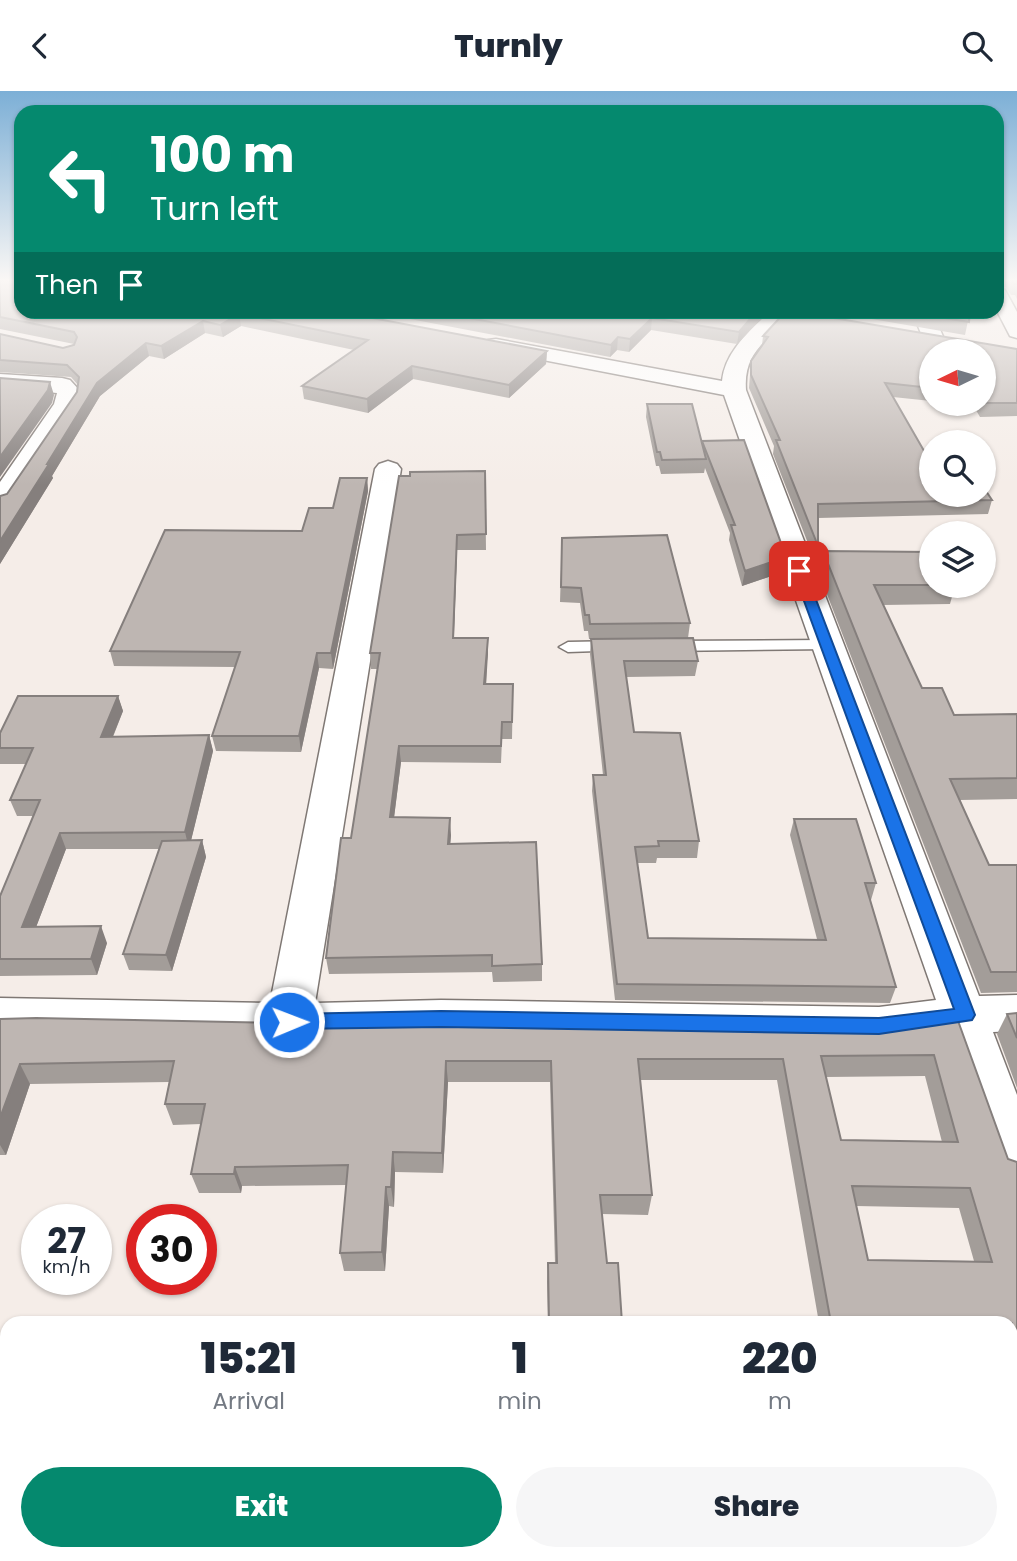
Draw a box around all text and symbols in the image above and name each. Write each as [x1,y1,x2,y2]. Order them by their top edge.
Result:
text: Turnly [454,23,563,68]
icon: back [21,27,59,65]
icon: search [958,27,996,65]
text: 100 m [150,121,295,189]
icon: left [35,133,126,224]
text: Turn left [150,186,279,231]
icon: arrive [112,266,150,304]
text: Then [35,267,98,303]
north arrow [919,339,996,417]
map controls [919,339,996,598]
button: search [919,430,996,507]
button: layers [919,521,996,598]
pin [769,541,829,601]
icon: arrive [780,552,818,590]
position arrow [252,985,326,1059]
speed limit sign: 30 [126,1204,217,1295]
text: 27 [47,1216,86,1265]
text: km/h [43,1254,90,1279]
text: 15:21 [200,1329,297,1388]
text: 1 [511,1329,528,1388]
text: 220 [742,1329,817,1388]
text: Arrival [213,1385,285,1417]
text: min [498,1385,542,1417]
text: m [768,1385,792,1417]
button: Exit [21,1467,502,1547]
button: Share [516,1467,997,1547]

